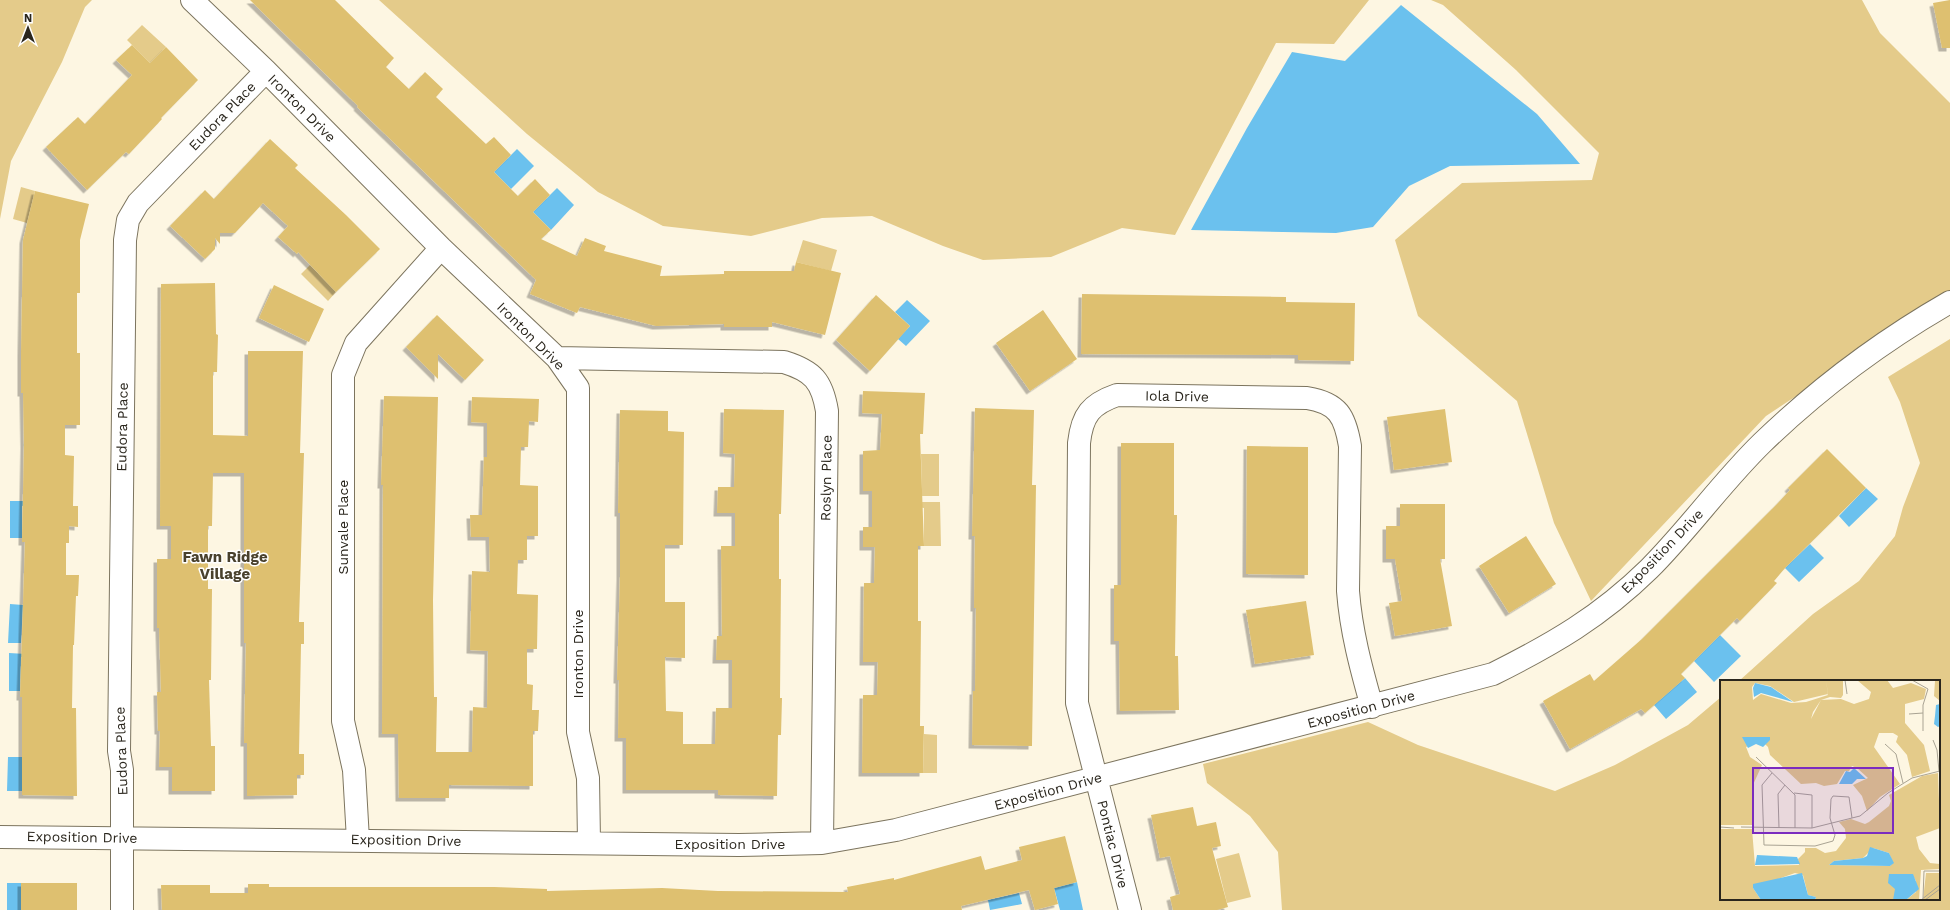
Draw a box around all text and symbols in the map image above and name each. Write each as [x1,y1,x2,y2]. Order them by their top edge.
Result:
north arrow [8,8,48,48]
text: N [24,12,32,25]
street label: Ironton Drive [265,71,339,145]
street label: Eudora Place [185,78,259,154]
street label: Ironton Drive [494,299,568,373]
street label: Eudora Place [113,382,131,472]
street label: Iola Drive [1145,387,1209,405]
street label: Roslyn Place [817,435,835,521]
street label: Sunvale Place [335,480,351,574]
street label: Exposition Drive [1618,506,1706,596]
district label: Fawn Ridge Village [182,548,268,583]
street label: Ironton Drive [570,609,586,699]
inset map [1720,680,1940,900]
street label: Exposition Drive [1305,687,1417,731]
street label: Eudora Place [111,706,131,796]
street label: Exposition Drive [992,769,1104,813]
street label: Pontiac Drive [1094,798,1132,890]
street label: Exposition Drive [26,828,138,846]
street label: Exposition Drive [350,831,462,849]
street label: Exposition Drive [675,836,785,852]

